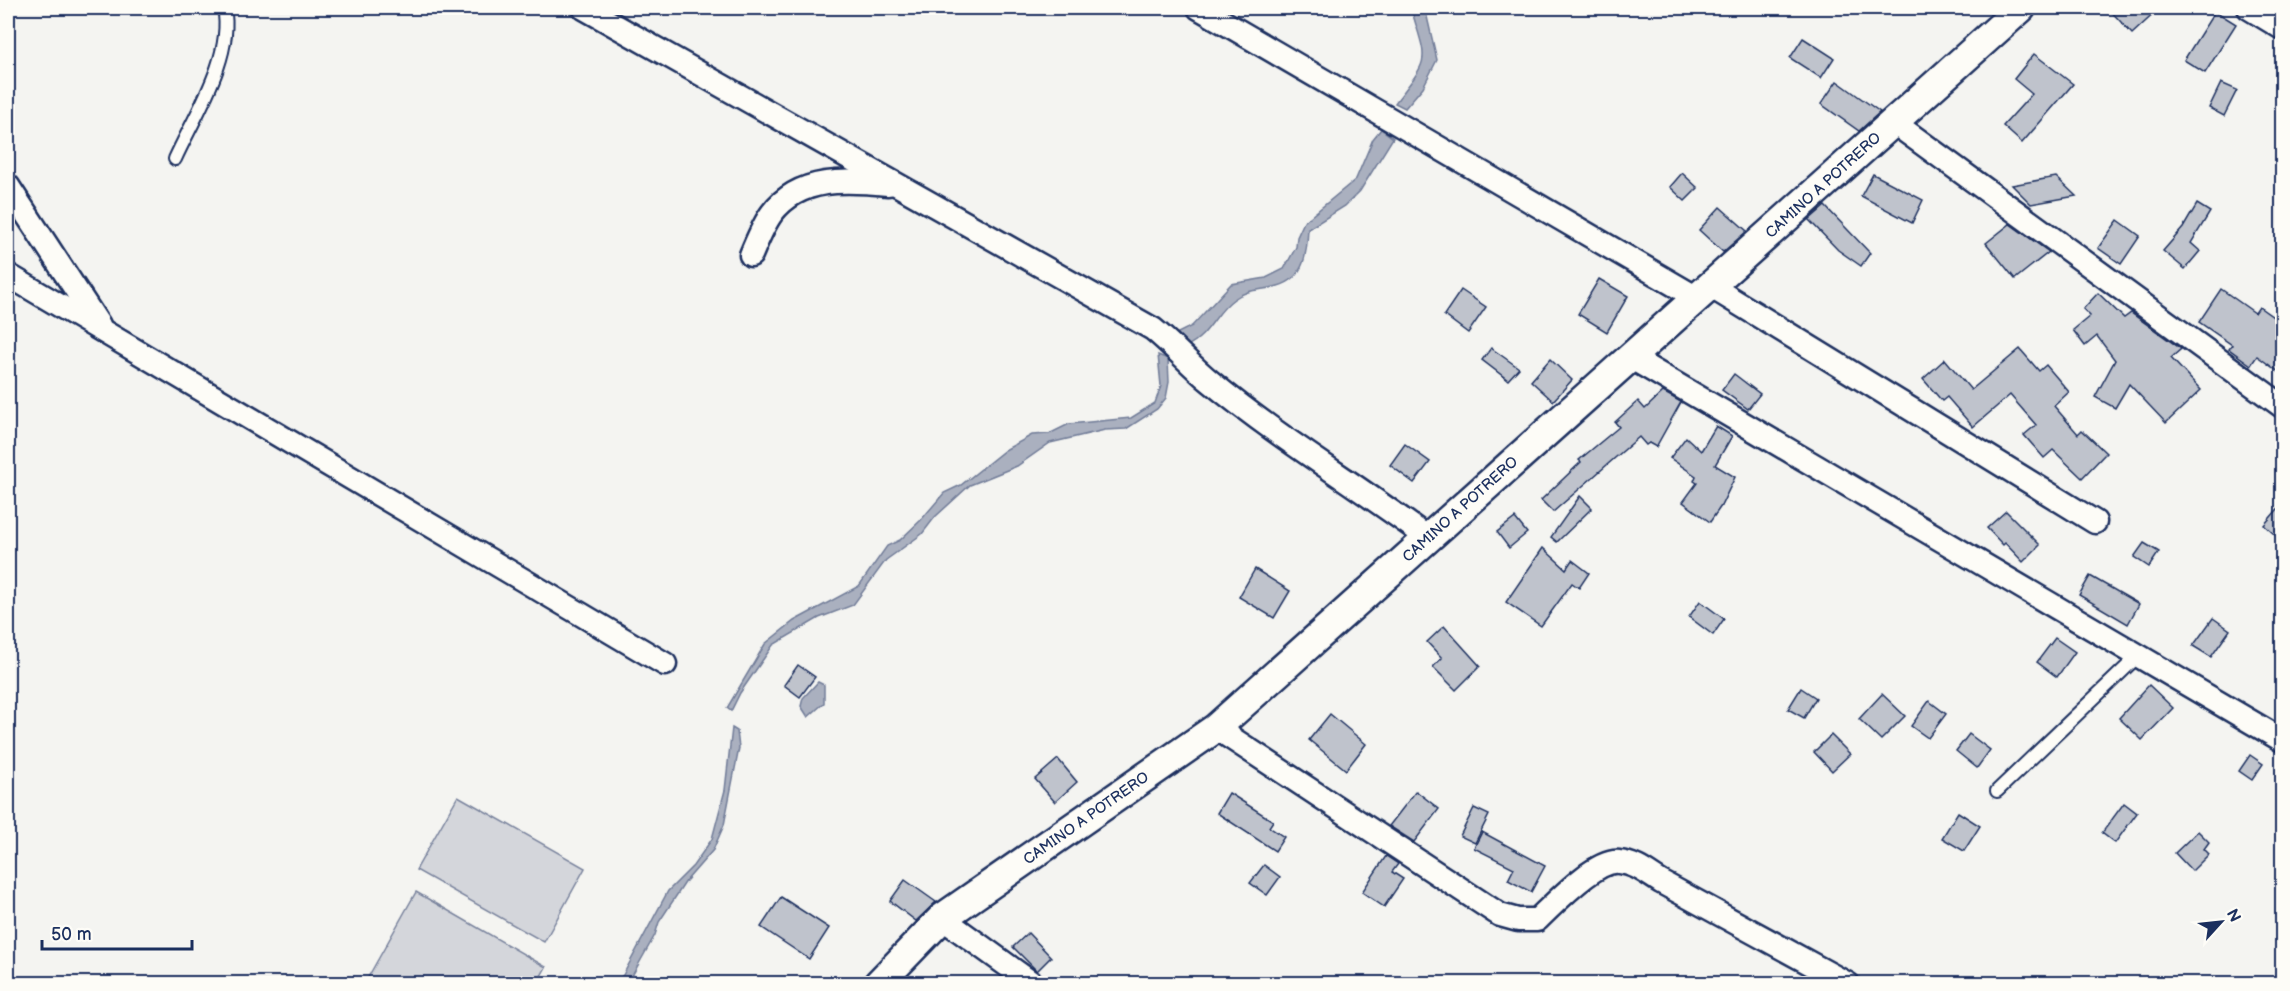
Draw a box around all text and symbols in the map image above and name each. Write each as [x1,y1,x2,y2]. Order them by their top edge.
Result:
street label: CAMINO A POTRERO [1762,128,1885,242]
street label: CAMINO A POTRERO [1399,452,1522,566]
street label: CAMINO A POTRERO [1020,768,1153,869]
north arrow [2191,892,2251,952]
text: N [2222,906,2244,926]
scale bar [42,913,192,951]
text: 50 m [51,924,92,945]

